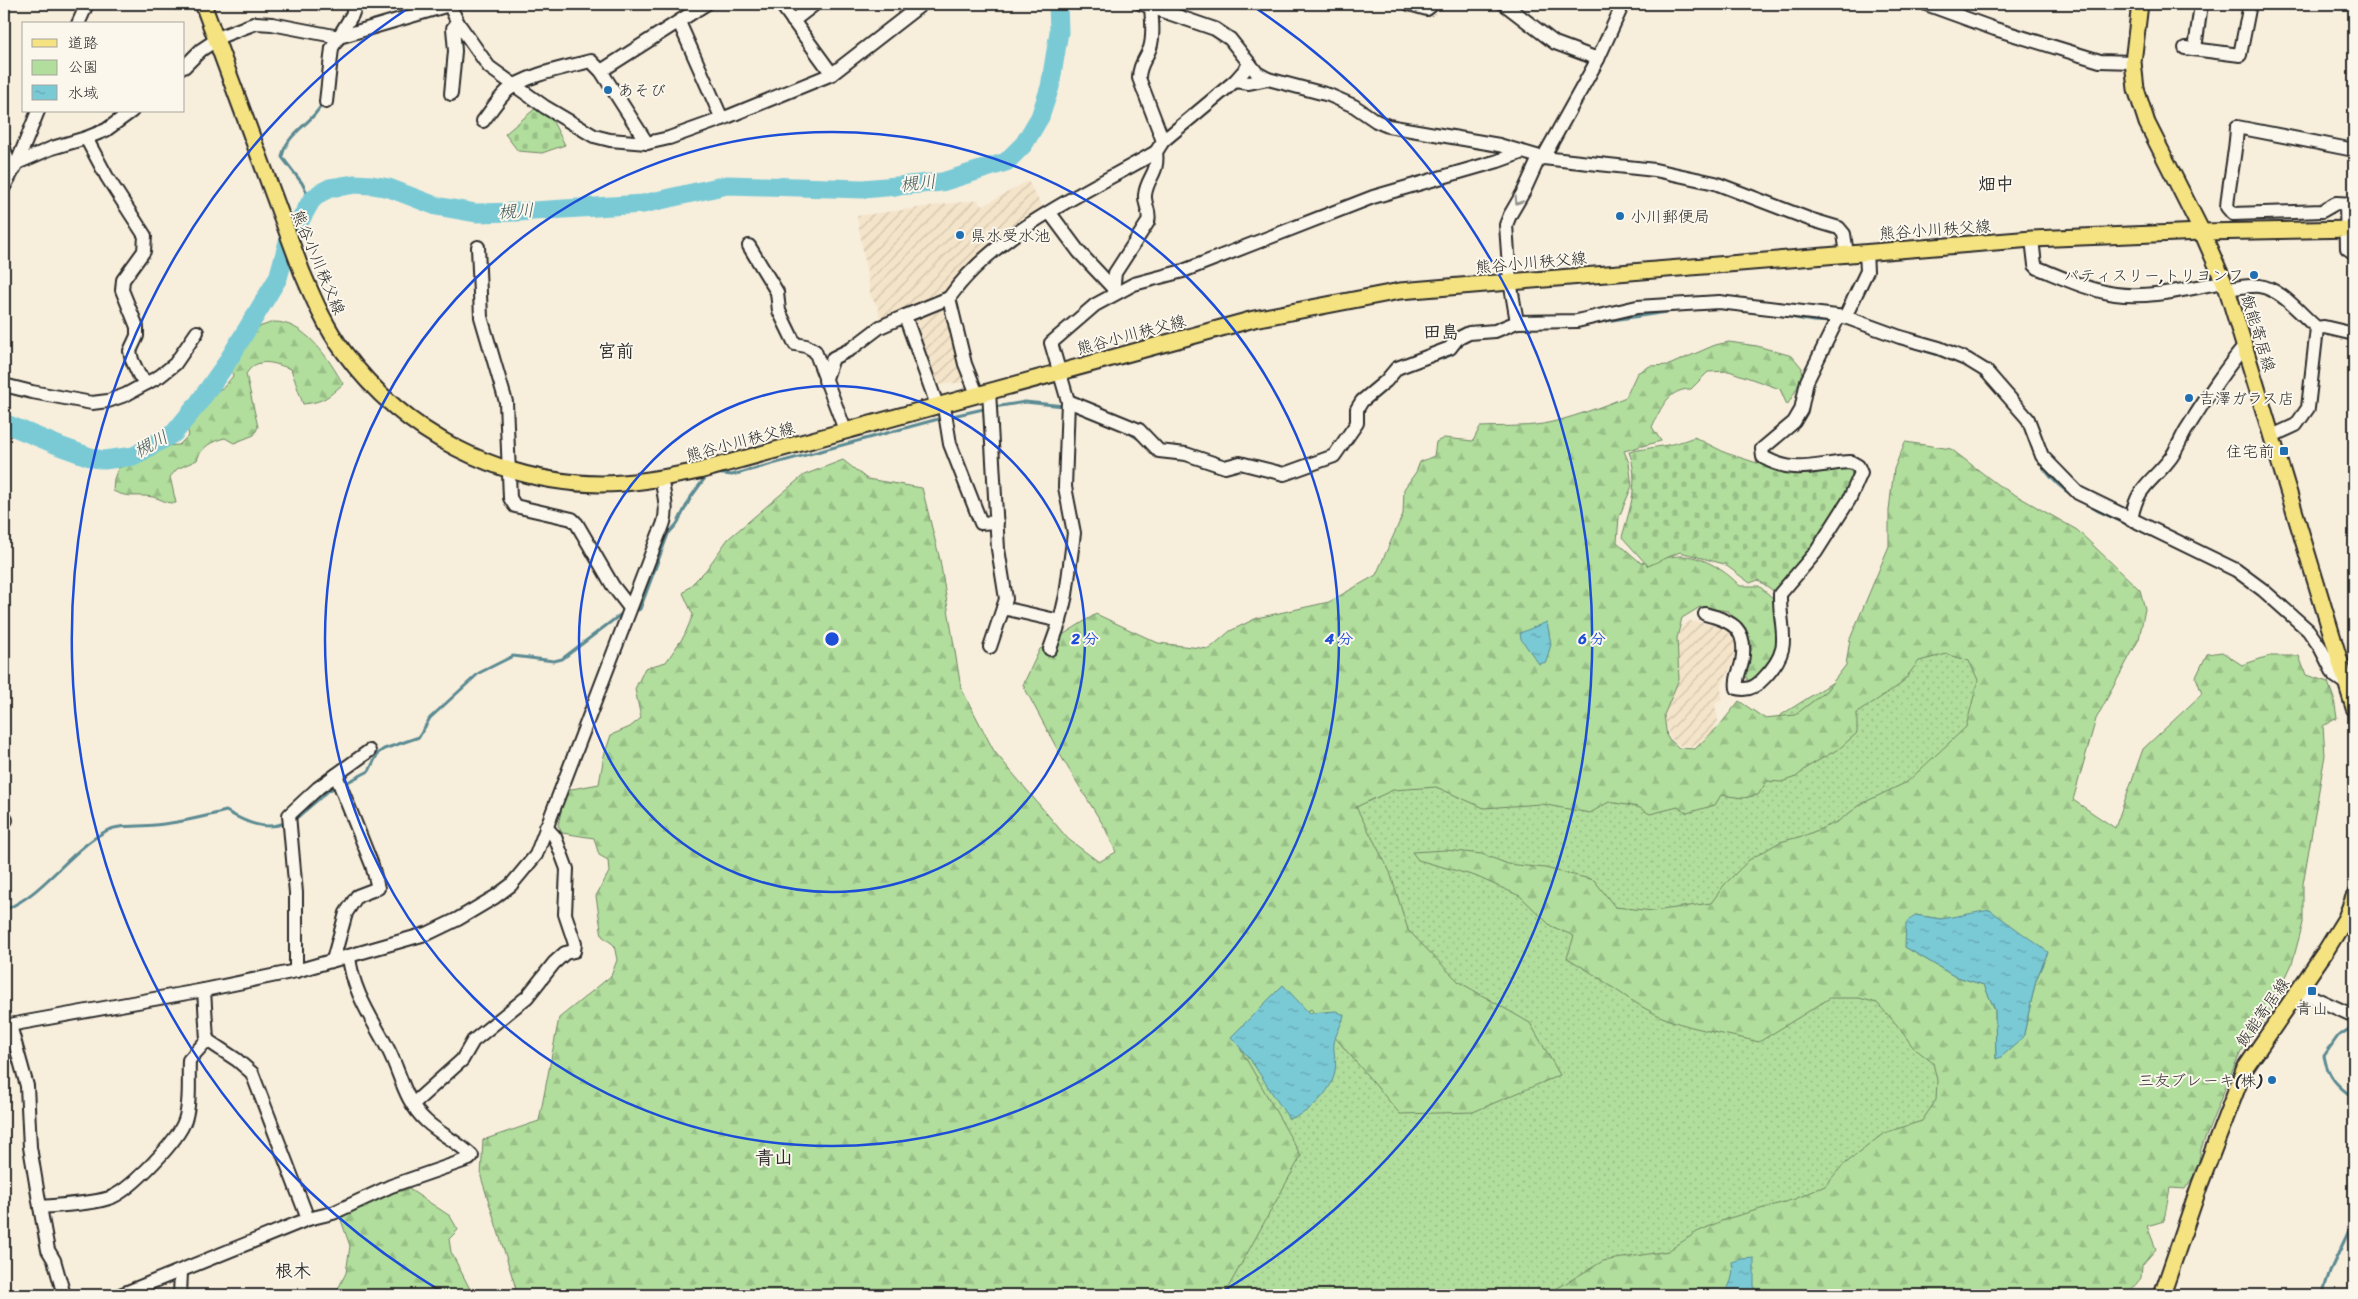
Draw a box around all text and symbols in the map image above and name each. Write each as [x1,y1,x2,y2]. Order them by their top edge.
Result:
legend [22,22,185,112]
text: 道路 [68,30,98,56]
text: 公園 [68,54,98,80]
place label: あそび [618,76,666,105]
text: 水域 [68,80,98,106]
marker: あそび [602,84,614,96]
water label: 槻川 [898,165,938,201]
district label: 畑中 [1978,168,2014,200]
water label: 槻川 [497,194,535,228]
one-way arrow [1515,196,1524,205]
place label: 小川郵便局 [1630,202,1710,231]
street label: 熊谷小川秩父線 [283,205,354,319]
marker: 小川郵便局 [1614,210,1626,222]
street label: 熊谷小川秩父線 [1878,211,1992,248]
place label: 県水受水池 [970,221,1050,250]
marker: 県水受水池 [954,229,966,241]
street label: 熊谷小川秩父線 [1474,243,1588,282]
place label: パティスリー,トリヨンフ [2064,261,2244,290]
marker: パティスリー,トリヨンフ [2248,269,2260,281]
street label: 飯能寄居線 [2233,291,2284,376]
street label: 熊谷小川秩父線 [1073,306,1189,363]
district label: 田島 [1423,316,1459,348]
district label: 宮前 [598,335,634,367]
place label: 吉澤ガラス店 [2199,384,2294,413]
marker: 吉澤ガラス店 [2183,392,2195,404]
street label: 熊谷小川秩父線 [682,413,798,470]
water label: 槻川 [128,421,174,467]
place label: 住宅前 [2226,437,2274,466]
marker: 住宅前 [2278,445,2290,457]
text: 2 分 [1070,626,1099,652]
text: 4 分 [1324,626,1353,652]
text: 6 分 [1577,626,1606,652]
centre of rings [823,630,841,648]
street label: 飯能寄居線 [2228,971,2297,1053]
marker: 青山 [2306,985,2318,997]
place label: 青山 [2296,994,2328,1023]
place label: 三友ブレーキ(株) [2138,1066,2263,1095]
marker: 三友ブレーキ(株) [2266,1074,2278,1086]
district label: 青山 [755,1141,793,1174]
district label: 根木 [275,1255,311,1287]

